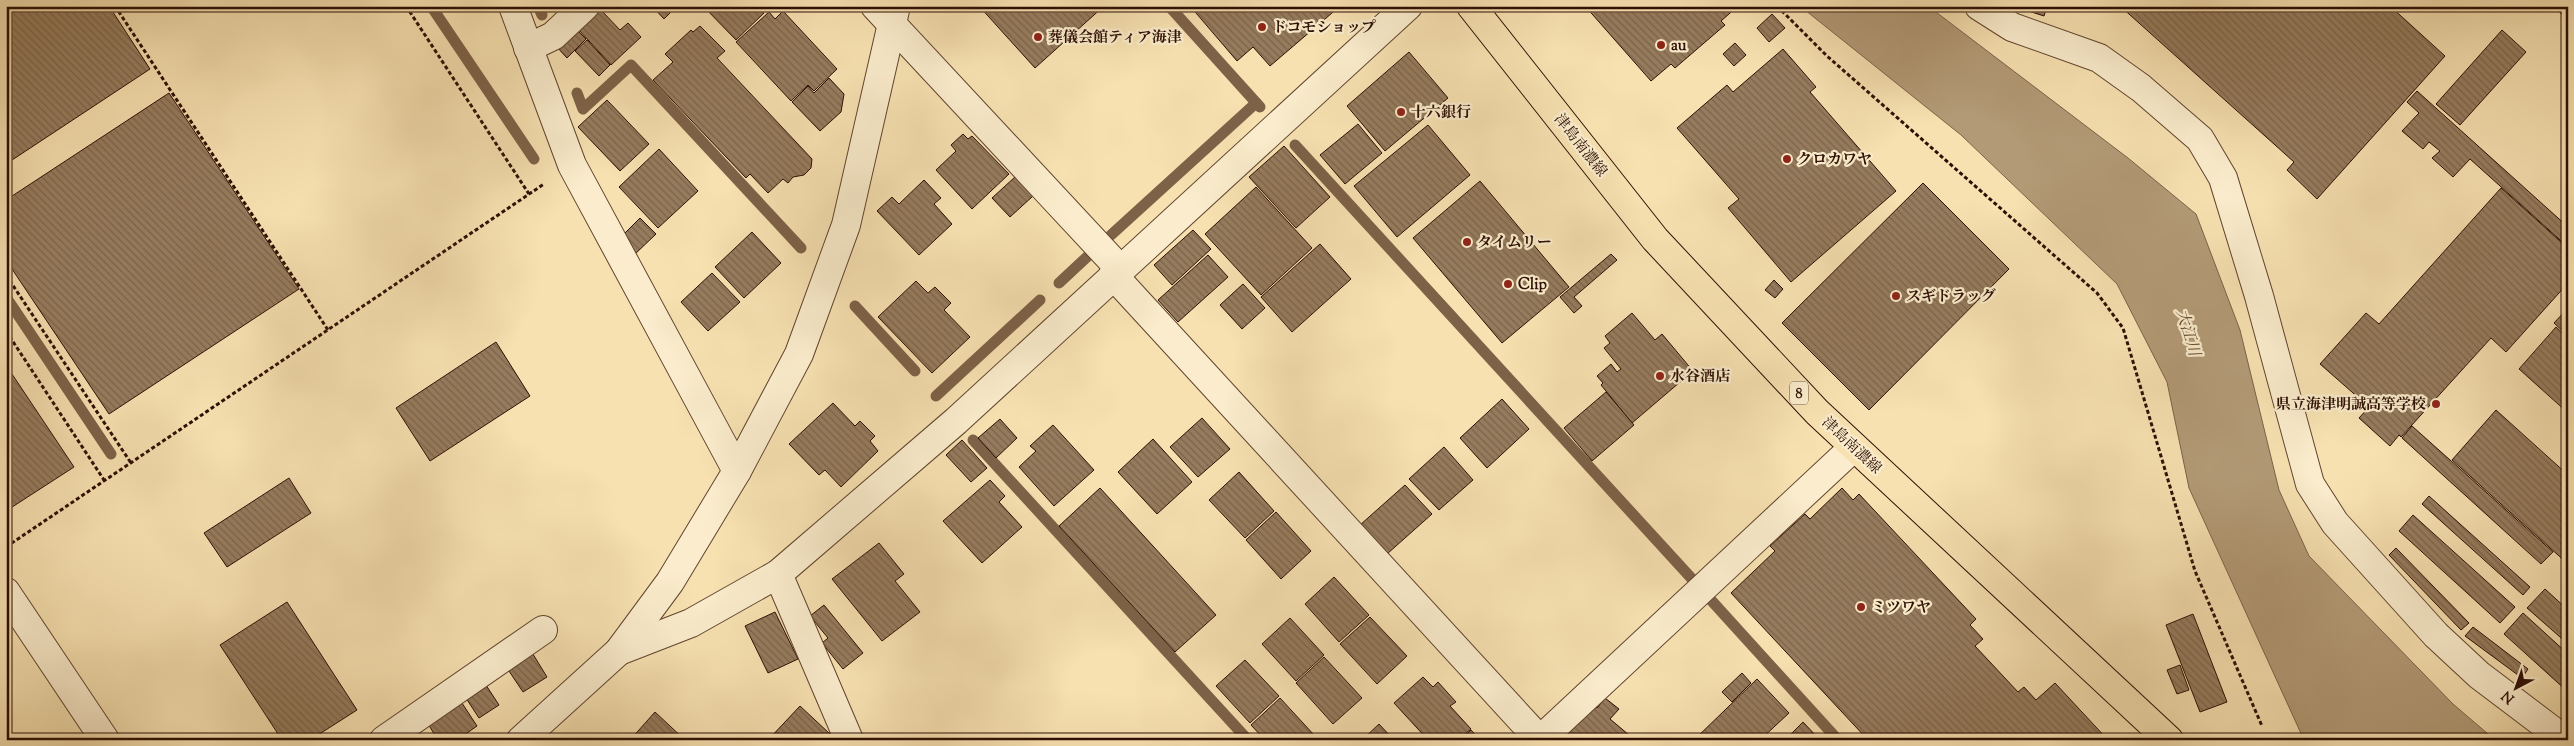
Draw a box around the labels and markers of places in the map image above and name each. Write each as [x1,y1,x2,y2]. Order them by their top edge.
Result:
place label: ドコモショップ [1272,18,1376,39]
marker: ドコモショップ [1256,21,1268,33]
place label: 葬儀会館ティア海津 [1048,28,1182,49]
marker: 葬儀会館ティア海津 [1032,31,1044,43]
place label: au [1671,36,1687,57]
marker: au [1655,39,1667,51]
place label: 十六銀行 [1411,103,1471,124]
marker: 十六銀行 [1395,106,1407,118]
place label: クロカワヤ [1797,150,1872,171]
marker: クロカワヤ [1781,153,1793,165]
place label: タイムリー [1477,233,1552,254]
marker: タイムリー [1461,236,1473,248]
place label: Clip [1518,275,1547,296]
marker: Clip [1502,278,1514,290]
place label: スギドラッグ [1906,287,1996,308]
marker: スギドラッグ [1890,290,1902,302]
place label: 水谷酒店 [1670,367,1730,388]
marker: 水谷酒店 [1654,370,1666,382]
place label: 県立海津明誠高等学校 [2276,395,2426,416]
marker: 県立海津明誠高等学校 [2430,398,2442,410]
place label: ミツワヤ [1871,598,1931,619]
marker: ミツワヤ [1855,601,1867,613]

